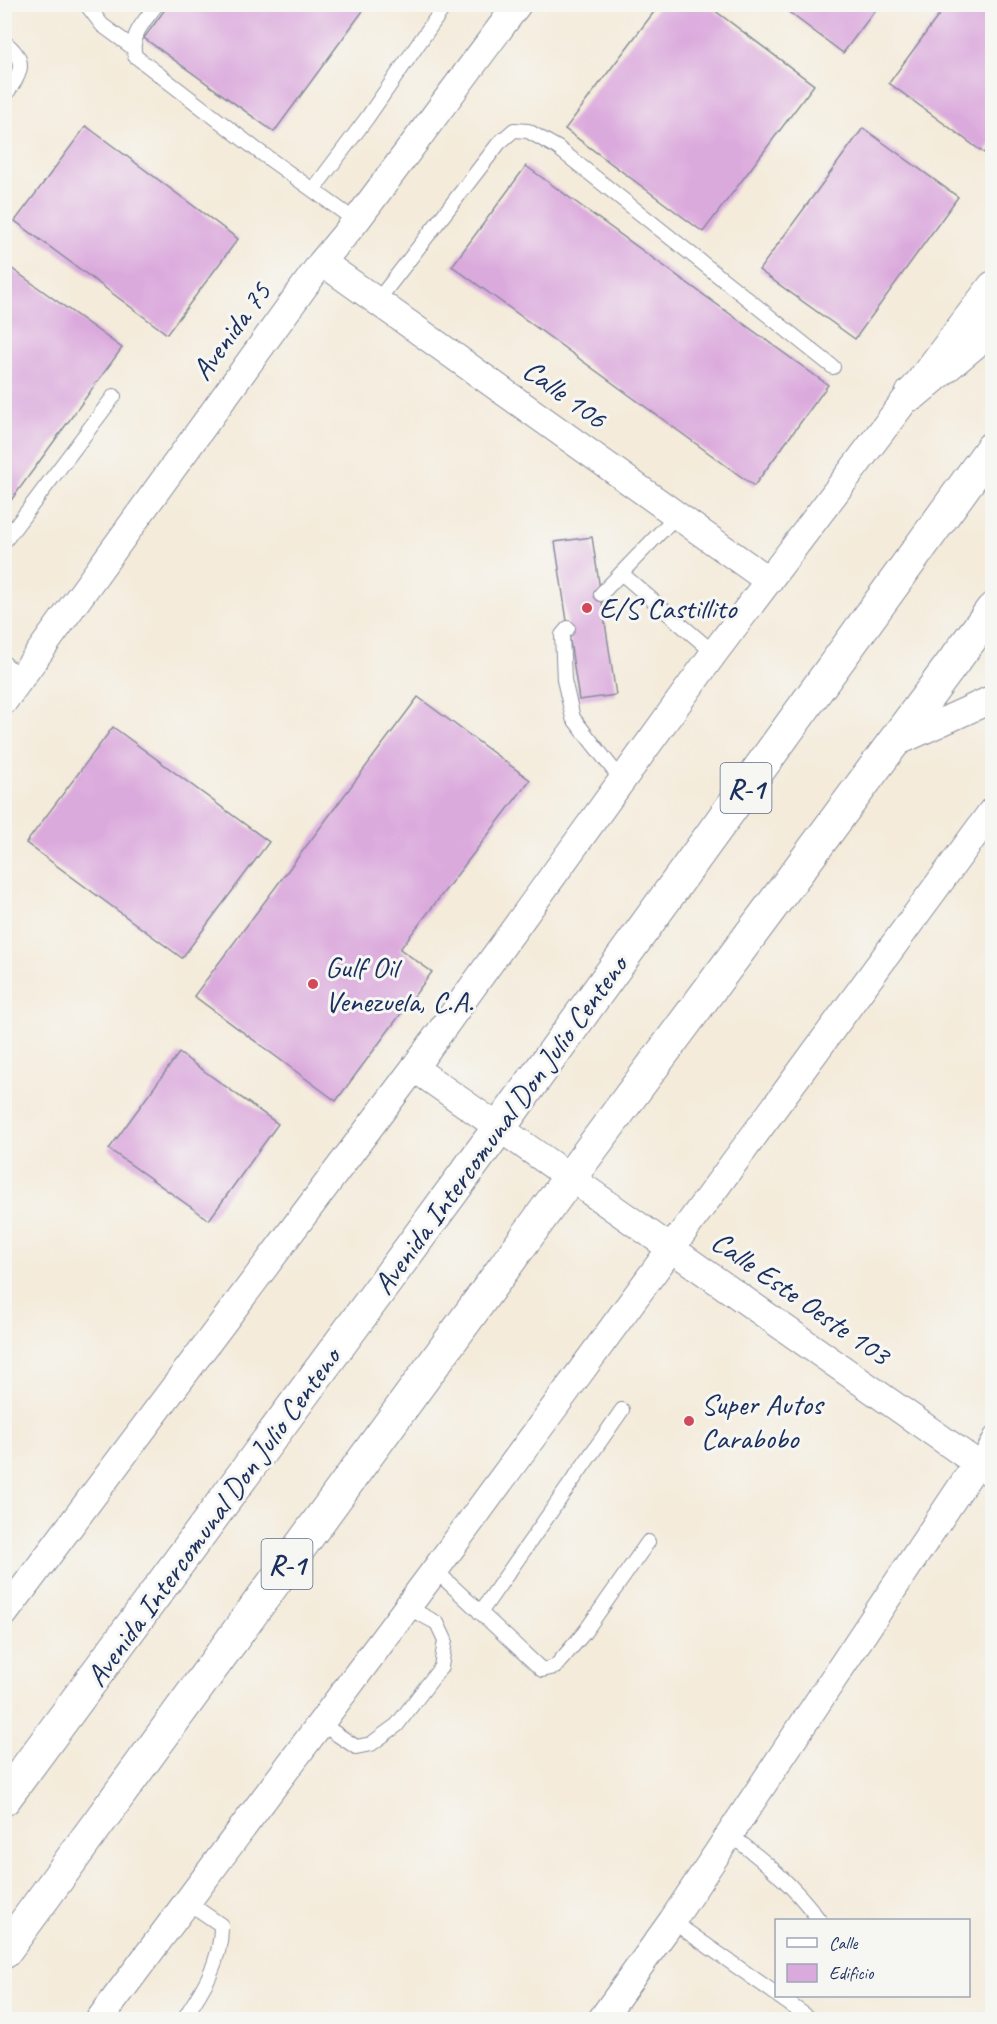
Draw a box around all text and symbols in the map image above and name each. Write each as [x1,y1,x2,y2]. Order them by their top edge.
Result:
street label: Avenida 75 [183,273,280,387]
street label: Calle 106 [515,351,616,438]
place label: E/S Castillito [599,589,738,627]
marker: E/S Castillito [580,601,594,615]
road number: R-1 [720,763,771,813]
street label: Avenida Intercomunal Don Julio Centeno [364,945,638,1302]
place label: Gulf Oil Venezuela, C.A. [325,948,474,1020]
marker: Gulf Oil Venezuela, C.A. [306,977,320,991]
street label: Calle Este Oeste 103 [704,1222,900,1375]
street label: Avenida Intercomunal Don Julio Centeno [77,1337,351,1694]
place label: Super Autos Carabobo [701,1385,825,1457]
marker: Super Autos Carabobo [682,1414,696,1428]
road number: R-1 [262,1539,312,1589]
legend [775,1919,970,1997]
text: Calle [829,1932,858,1954]
text: Edificio [829,1962,875,1984]

